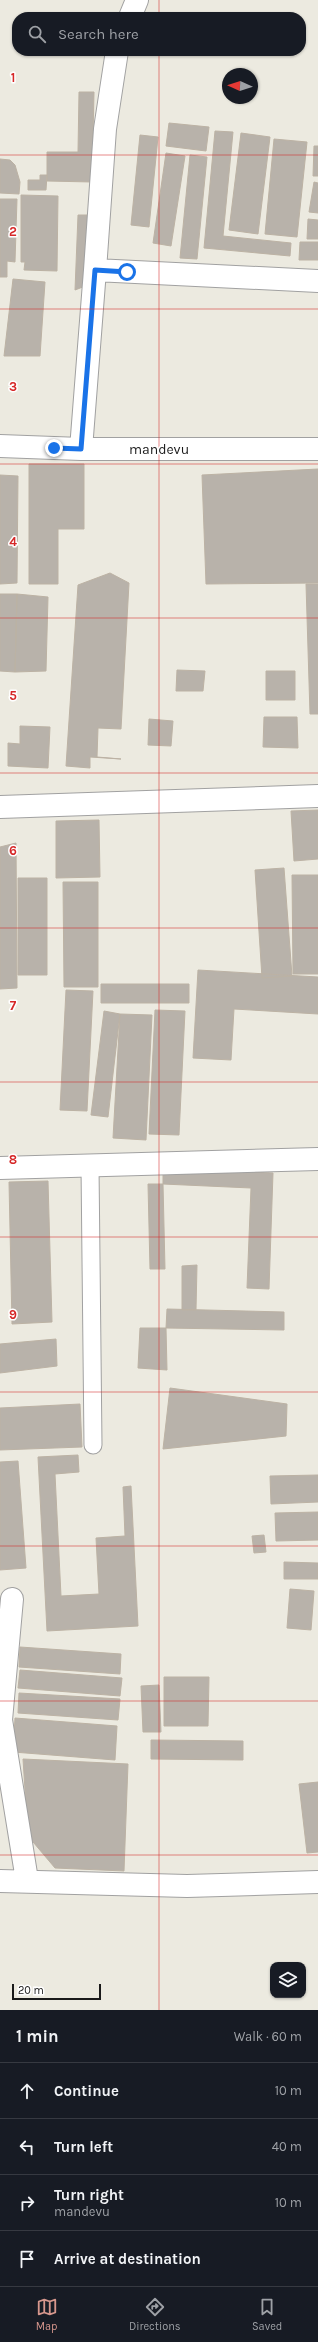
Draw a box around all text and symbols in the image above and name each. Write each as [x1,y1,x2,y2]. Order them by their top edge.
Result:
search box [12,12,306,56]
icon: search [26,23,48,45]
text: Search here [58,25,139,43]
north arrow [222,68,258,104]
text: 1 [11,70,15,85]
text: 2 [9,224,17,239]
route start [118,263,136,281]
text: 3 [9,379,17,394]
route end [45,439,63,457]
street label: mandevu [129,441,189,458]
text: 4 [9,534,17,549]
text: 5 [9,688,17,703]
text: 6 [9,843,17,858]
text: 7 [10,998,17,1013]
text: 8 [9,1152,17,1167]
text: 9 [9,1307,17,1322]
map controls [270,1962,306,1998]
button: layers [270,1962,306,1998]
scale bar [12,1982,101,2001]
text: 20 m [18,1984,44,1997]
text: 1 min [16,2026,59,2046]
text: Walk · 60 m [234,2029,302,2044]
icon: ahead [16,2080,38,2102]
text: Continue [54,2082,119,2100]
text: 10 m [275,2083,302,2098]
icon: left [16,2136,38,2158]
text: Turn left [54,2138,113,2156]
text: 40 m [272,2139,302,2154]
text: Turn right [54,2186,124,2204]
icon: right [16,2192,38,2214]
text: 10 m [275,2195,302,2210]
text: mandevu [54,2204,110,2219]
icon: arrive [16,2248,38,2270]
text: Arrive at destination [54,2250,201,2268]
tab: Map [36,2296,58,2333]
tab: Directions [129,2296,181,2333]
tab: Saved [252,2296,282,2333]

